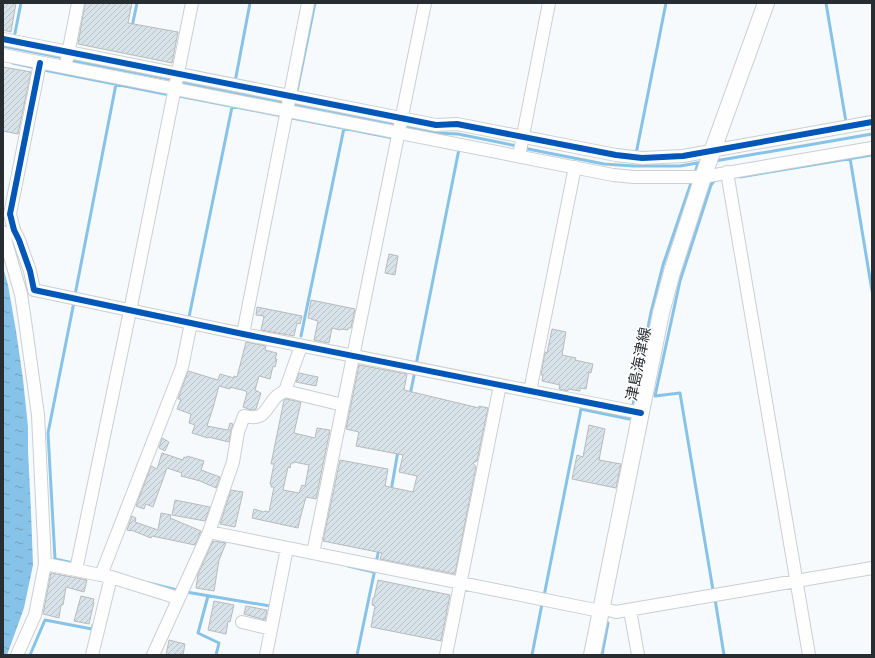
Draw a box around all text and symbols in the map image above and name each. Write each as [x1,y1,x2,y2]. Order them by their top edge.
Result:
street label: 津島海津線 [622,325,654,403]

